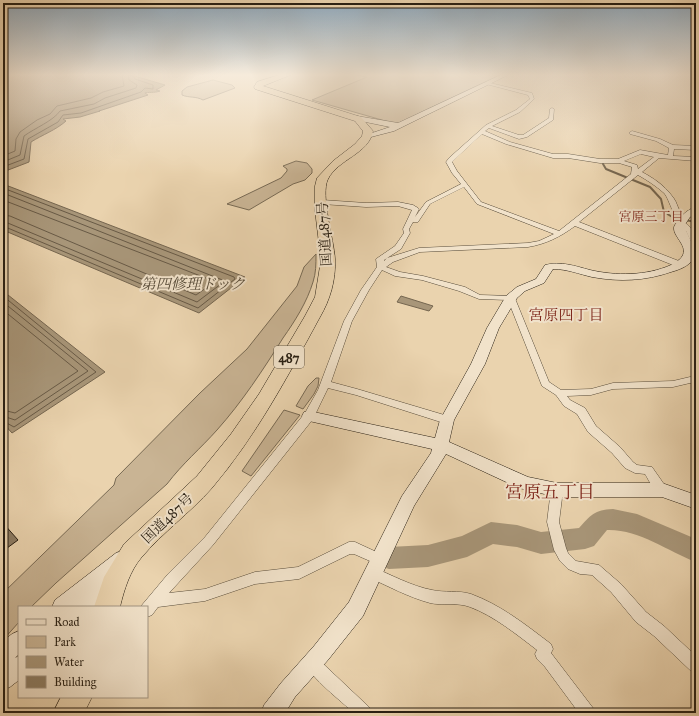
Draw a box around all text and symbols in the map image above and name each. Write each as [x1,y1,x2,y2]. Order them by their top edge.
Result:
street label: 国道487号 [314,201,335,267]
district label: 宮原三丁目 [618,209,684,225]
water label: 第四修理ドック [141,275,245,293]
district label: 宮原四丁目 [528,306,604,324]
road number: 487 [274,346,304,368]
district label: 宮原五丁目 [505,481,595,503]
street label: 国道487号 [138,490,197,547]
legend [18,606,148,698]
text: Road [54,615,80,629]
text: Park [54,635,76,649]
text: Water [54,655,84,669]
text: Building [54,675,97,690]

